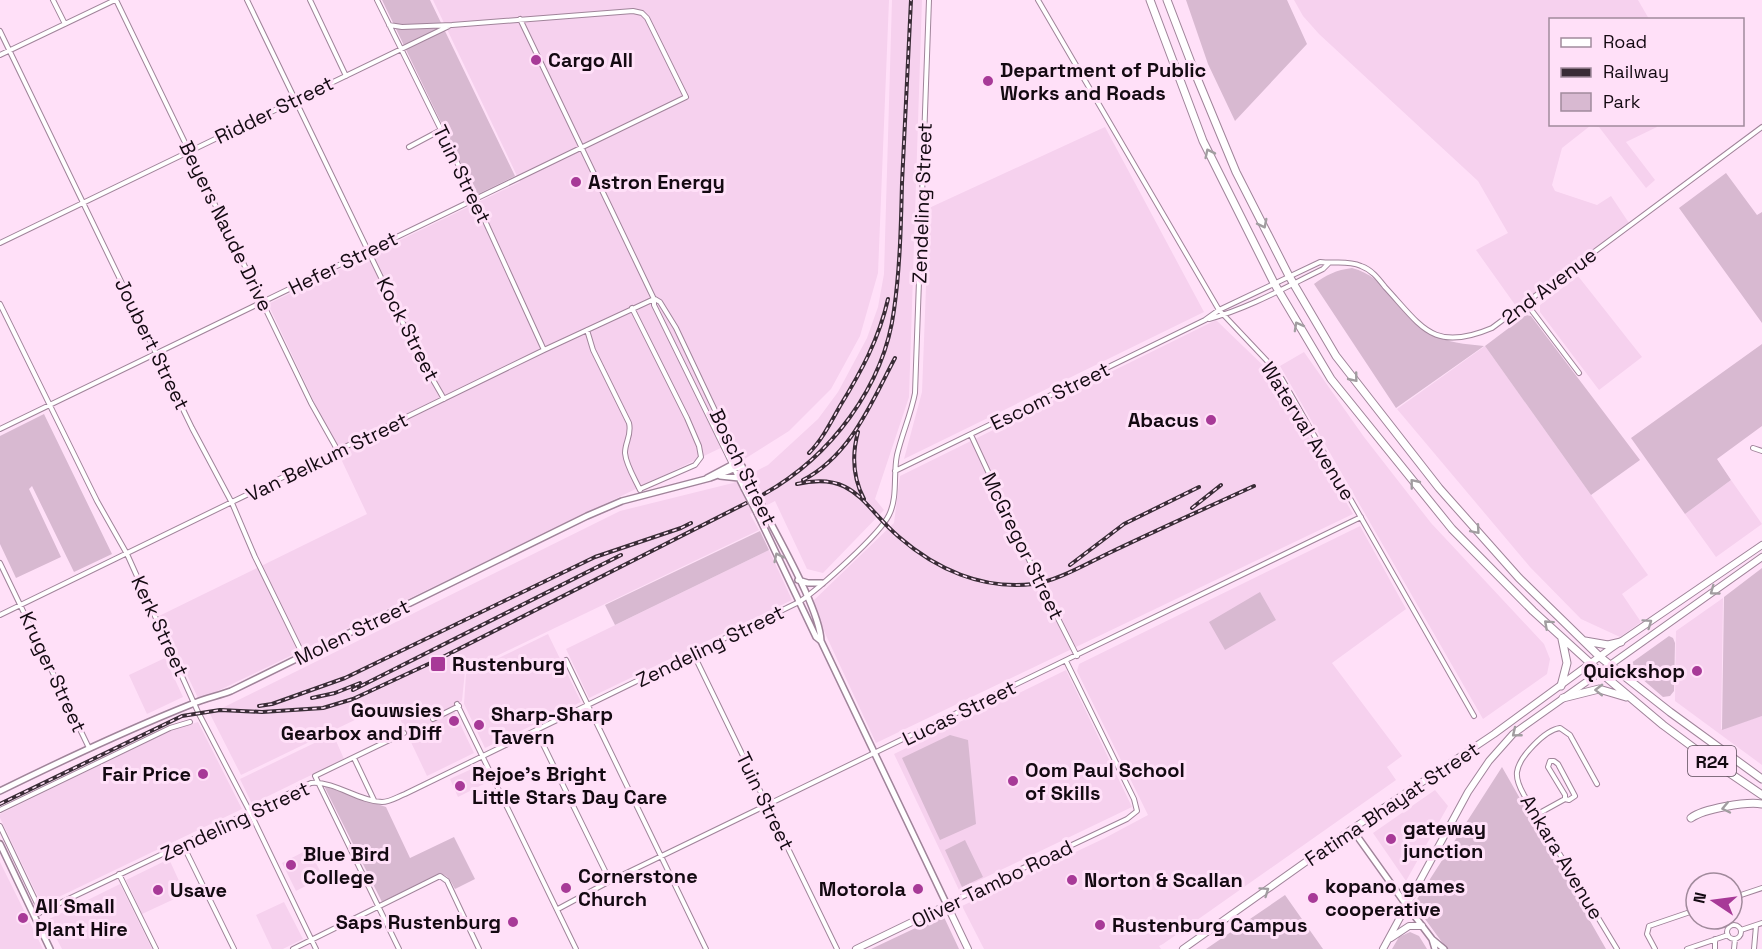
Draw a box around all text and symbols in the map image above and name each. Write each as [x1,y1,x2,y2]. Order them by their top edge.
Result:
legend [1549,18,1744,126]
text: Road [1603,30,1647,53]
place label: Cargo All [548,47,633,73]
marker: Cargo All [529,53,543,67]
place label: Department of Public Works and Roads [1000,57,1207,106]
text: Railway [1603,60,1669,83]
street label: Ridder Street [210,70,338,150]
marker: Department of Public Works and Roads [981,74,995,88]
text: Park [1603,90,1641,113]
street label: Tuin Street [427,121,497,227]
street label: Zendeling Street [906,122,938,284]
street label: Beyers Naude Drive [173,136,279,316]
one-way arrow [1205,149,1217,160]
place label: Astron Energy [588,169,725,195]
marker: Astron Energy [569,175,583,189]
one-way arrow [1256,217,1267,228]
street label: Hefer Street [284,225,402,301]
street label: 2nd Avenue [1496,242,1602,330]
street label: Kock Street [371,273,445,385]
street label: Joubert Street [109,274,195,414]
one-way arrow [1294,322,1305,333]
street label: Escom Street [986,356,1114,436]
street label: Waterval Avenue [1255,357,1361,505]
one-way arrow [1346,372,1357,383]
street label: Bosch Street [704,404,782,530]
street label: Van Belkum Street [242,407,412,507]
place label: Abacus [1128,407,1199,433]
marker: Abacus [1204,413,1218,427]
street label: McGregor Street [976,468,1070,624]
one-way arrow [1410,479,1421,490]
one-way arrow [1469,523,1480,534]
one-way arrow [774,553,785,564]
street label: Kerk Street [125,571,195,681]
one-way arrow [1710,584,1721,595]
street label: Molen Street [290,593,414,671]
street label: Zendeling Street [632,599,788,693]
street label: Kruger Street [14,607,92,737]
one-way arrow [1642,619,1653,630]
one-way arrow [1544,620,1555,631]
place label: Rustenburg [452,651,565,677]
marker: Rustenburg [429,655,447,673]
place label: Quickshop [1583,658,1685,684]
marker: Quickshop [1690,664,1704,678]
street label: Lucas Street [898,674,1020,752]
one-way arrow [1594,684,1603,697]
place label: Gouwsies Gearbox and Diff [281,697,442,746]
place label: Sharp-Sharp Tavern [491,701,613,750]
marker: Gouwsies Gearbox and Diff [447,714,461,728]
marker: Sharp-Sharp Tavern [472,718,486,732]
one-way arrow [1512,726,1523,737]
street label: Fatima Bhayat Street [1300,736,1484,872]
road number: R24 [1688,746,1736,776]
street label: Tuin Street [730,748,800,854]
place label: Oom Paul School of Skills [1025,757,1185,806]
place label: Fair Price [102,761,191,787]
place label: Rejoe's Bright Little Stars Day Care [472,761,667,810]
marker: Fair Price [196,767,210,781]
marker: Oom Paul School of Skills [1006,774,1020,788]
street label: Zendeling Street [156,775,314,867]
marker: Rejoe's Bright Little Stars Day Care [453,779,467,793]
street label: Ankara Avenue [1515,790,1609,924]
one-way arrow [1721,801,1731,814]
place label: gateway junction [1402,815,1486,864]
marker: gateway junction [1384,832,1398,846]
street label: Oliver Tambo Road [907,834,1077,934]
place label: Blue Bird College [303,841,389,890]
marker: Blue Bird College [284,858,298,872]
place label: Cornerstone Church [578,863,698,912]
place label: Norton & Scallan [1084,867,1243,893]
north arrow [1684,871,1744,931]
marker: Norton & Scallan [1065,873,1079,887]
place label: kopano games cooperative [1325,873,1465,922]
place label: Motorola [819,876,906,902]
place label: Usave [170,877,227,903]
marker: Cornerstone Church [559,881,573,895]
marker: Motorola [911,882,925,896]
marker: Usave [151,883,165,897]
one-way arrow [1258,887,1269,898]
text: N [1688,890,1711,905]
marker: kopano games cooperative [1306,891,1320,905]
place label: All Small Plant Hire [35,893,128,942]
place label: Saps Rustenburg [336,909,501,935]
marker: All Small Plant Hire [16,911,30,925]
place label: Rustenburg Campus [1112,912,1307,938]
marker: Saps Rustenburg [506,915,520,929]
marker: Rustenburg Campus [1093,918,1107,932]

